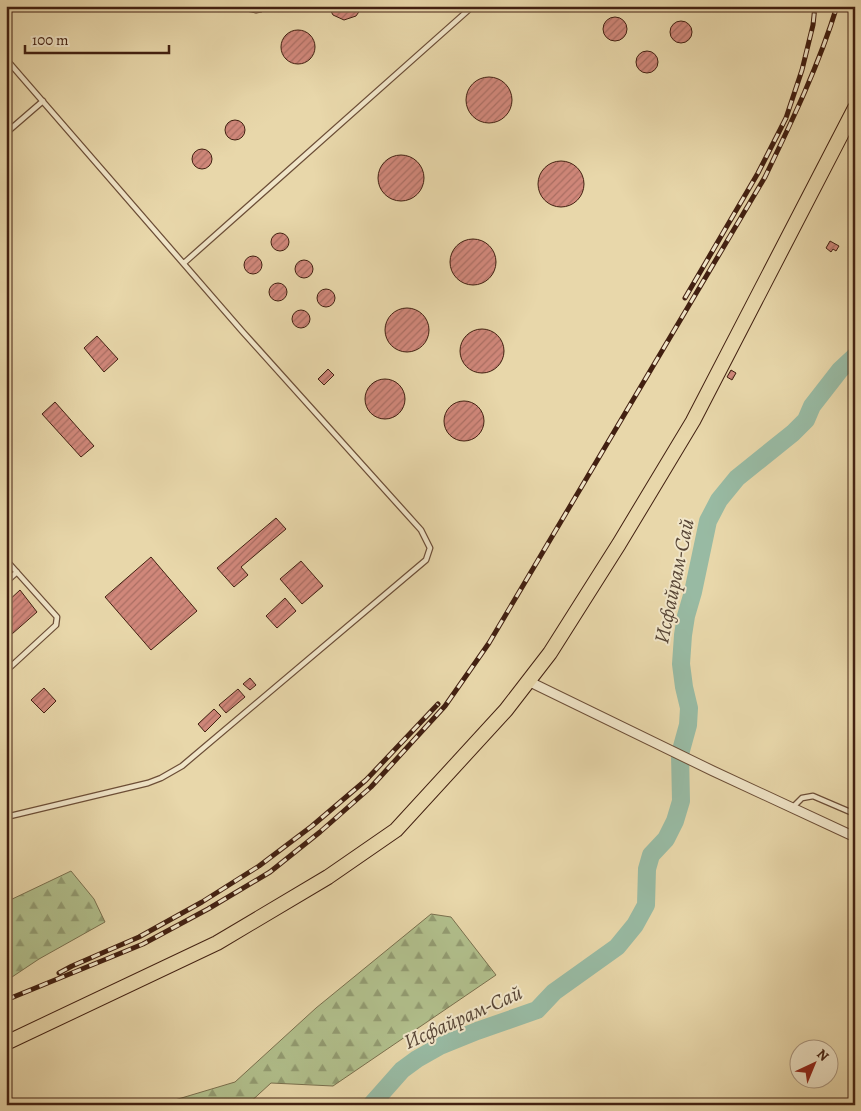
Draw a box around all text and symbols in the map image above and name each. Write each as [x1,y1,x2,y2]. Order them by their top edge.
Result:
scale bar [25,22,169,54]
text: 100 m [32,30,69,50]
water label: Исфайрам-Сай [647,516,701,646]
water label: Исфайрам-Сай [399,978,527,1056]
north arrow [788,1038,838,1088]
text: N [812,1045,833,1065]

